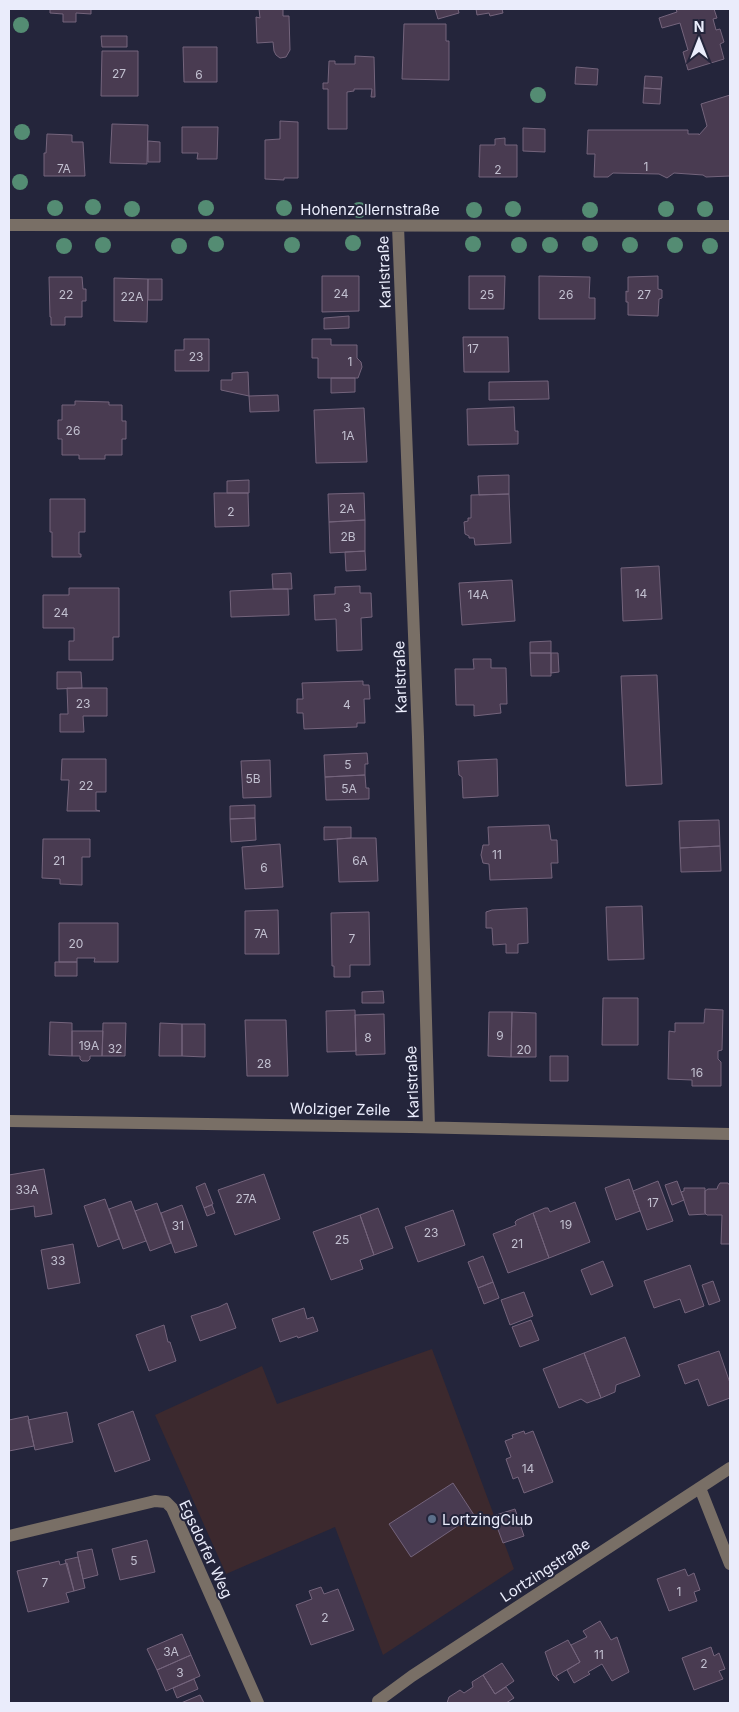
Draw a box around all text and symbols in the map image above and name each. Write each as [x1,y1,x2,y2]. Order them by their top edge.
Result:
north arrow [674,15,724,65]
text: N [694,18,704,35]
house number: 27 [112,66,126,81]
house number: 6 [195,67,203,82]
house number: 1 [644,159,648,174]
house number: 7A [57,161,71,176]
house number: 2 [494,162,502,177]
street label: Hohenzollernstraße [300,200,440,219]
street label: Karlstraße [373,235,395,309]
house number: 24 [334,286,349,301]
house number: 22 [59,287,73,302]
house number: 25 [480,287,494,302]
house number: 26 [559,287,573,302]
house number: 27 [637,287,651,302]
house number: 22A [121,289,143,304]
house number: 17 [467,341,479,356]
house number: 23 [189,349,203,364]
house number: 1 [348,354,352,369]
house number: 26 [66,423,80,438]
house number: 1A [341,428,355,443]
house number: 2A [339,501,355,516]
house number: 2 [227,504,235,519]
house number: 2B [340,529,356,544]
house number: 14 [635,586,648,601]
house number: 14A [468,587,488,602]
house number: 3 [343,600,351,615]
house number: 24 [54,605,69,620]
street label: Karlstraße [389,640,411,714]
house number: 23 [76,696,90,711]
house number: 4 [343,697,351,712]
house number: 5 [344,757,352,772]
house number: 5B [245,771,261,786]
house number: 22 [79,778,93,793]
house number: 5A [341,781,357,796]
house number: 11 [492,847,502,862]
house number: 21 [53,853,65,868]
house number: 6A [352,853,368,868]
house number: 6 [260,860,268,875]
house number: 7A [254,926,268,941]
house number: 7 [349,931,356,946]
house number: 20 [69,936,83,951]
house number: 9 [496,1028,504,1043]
house number: 8 [364,1030,372,1045]
house number: 19A [79,1038,99,1053]
house number: 32 [108,1041,122,1056]
house number: 20 [517,1042,531,1057]
street label: Karlstraße [401,1045,423,1119]
house number: 28 [257,1056,271,1071]
house number: 16 [691,1065,703,1080]
street label: Wolziger Zeile [290,1099,390,1119]
house number: 33A [15,1182,39,1197]
house number: 27A [235,1191,257,1206]
house number: 17 [647,1195,659,1210]
house number: 19 [560,1217,572,1232]
house number: 31 [172,1218,184,1233]
house number: 23 [424,1225,438,1240]
house number: 25 [335,1232,349,1247]
house number: 21 [511,1236,523,1251]
house number: 33 [51,1253,65,1268]
house number: 14 [522,1461,535,1476]
street label: Egsdorfer Weg [175,1497,237,1601]
place label: LortzingClub [442,1510,533,1529]
marker: LortzingClub [426,1513,438,1525]
street label: Lortzingstraße [497,1534,593,1606]
house number: 5 [130,1553,138,1568]
house number: 7 [42,1575,49,1590]
house number: 1 [677,1584,681,1599]
house number: 2 [321,1610,329,1625]
house number: 3A [163,1644,179,1659]
house number: 11 [594,1647,604,1662]
house number: 2 [700,1656,708,1671]
house number: 3 [176,1665,184,1680]

